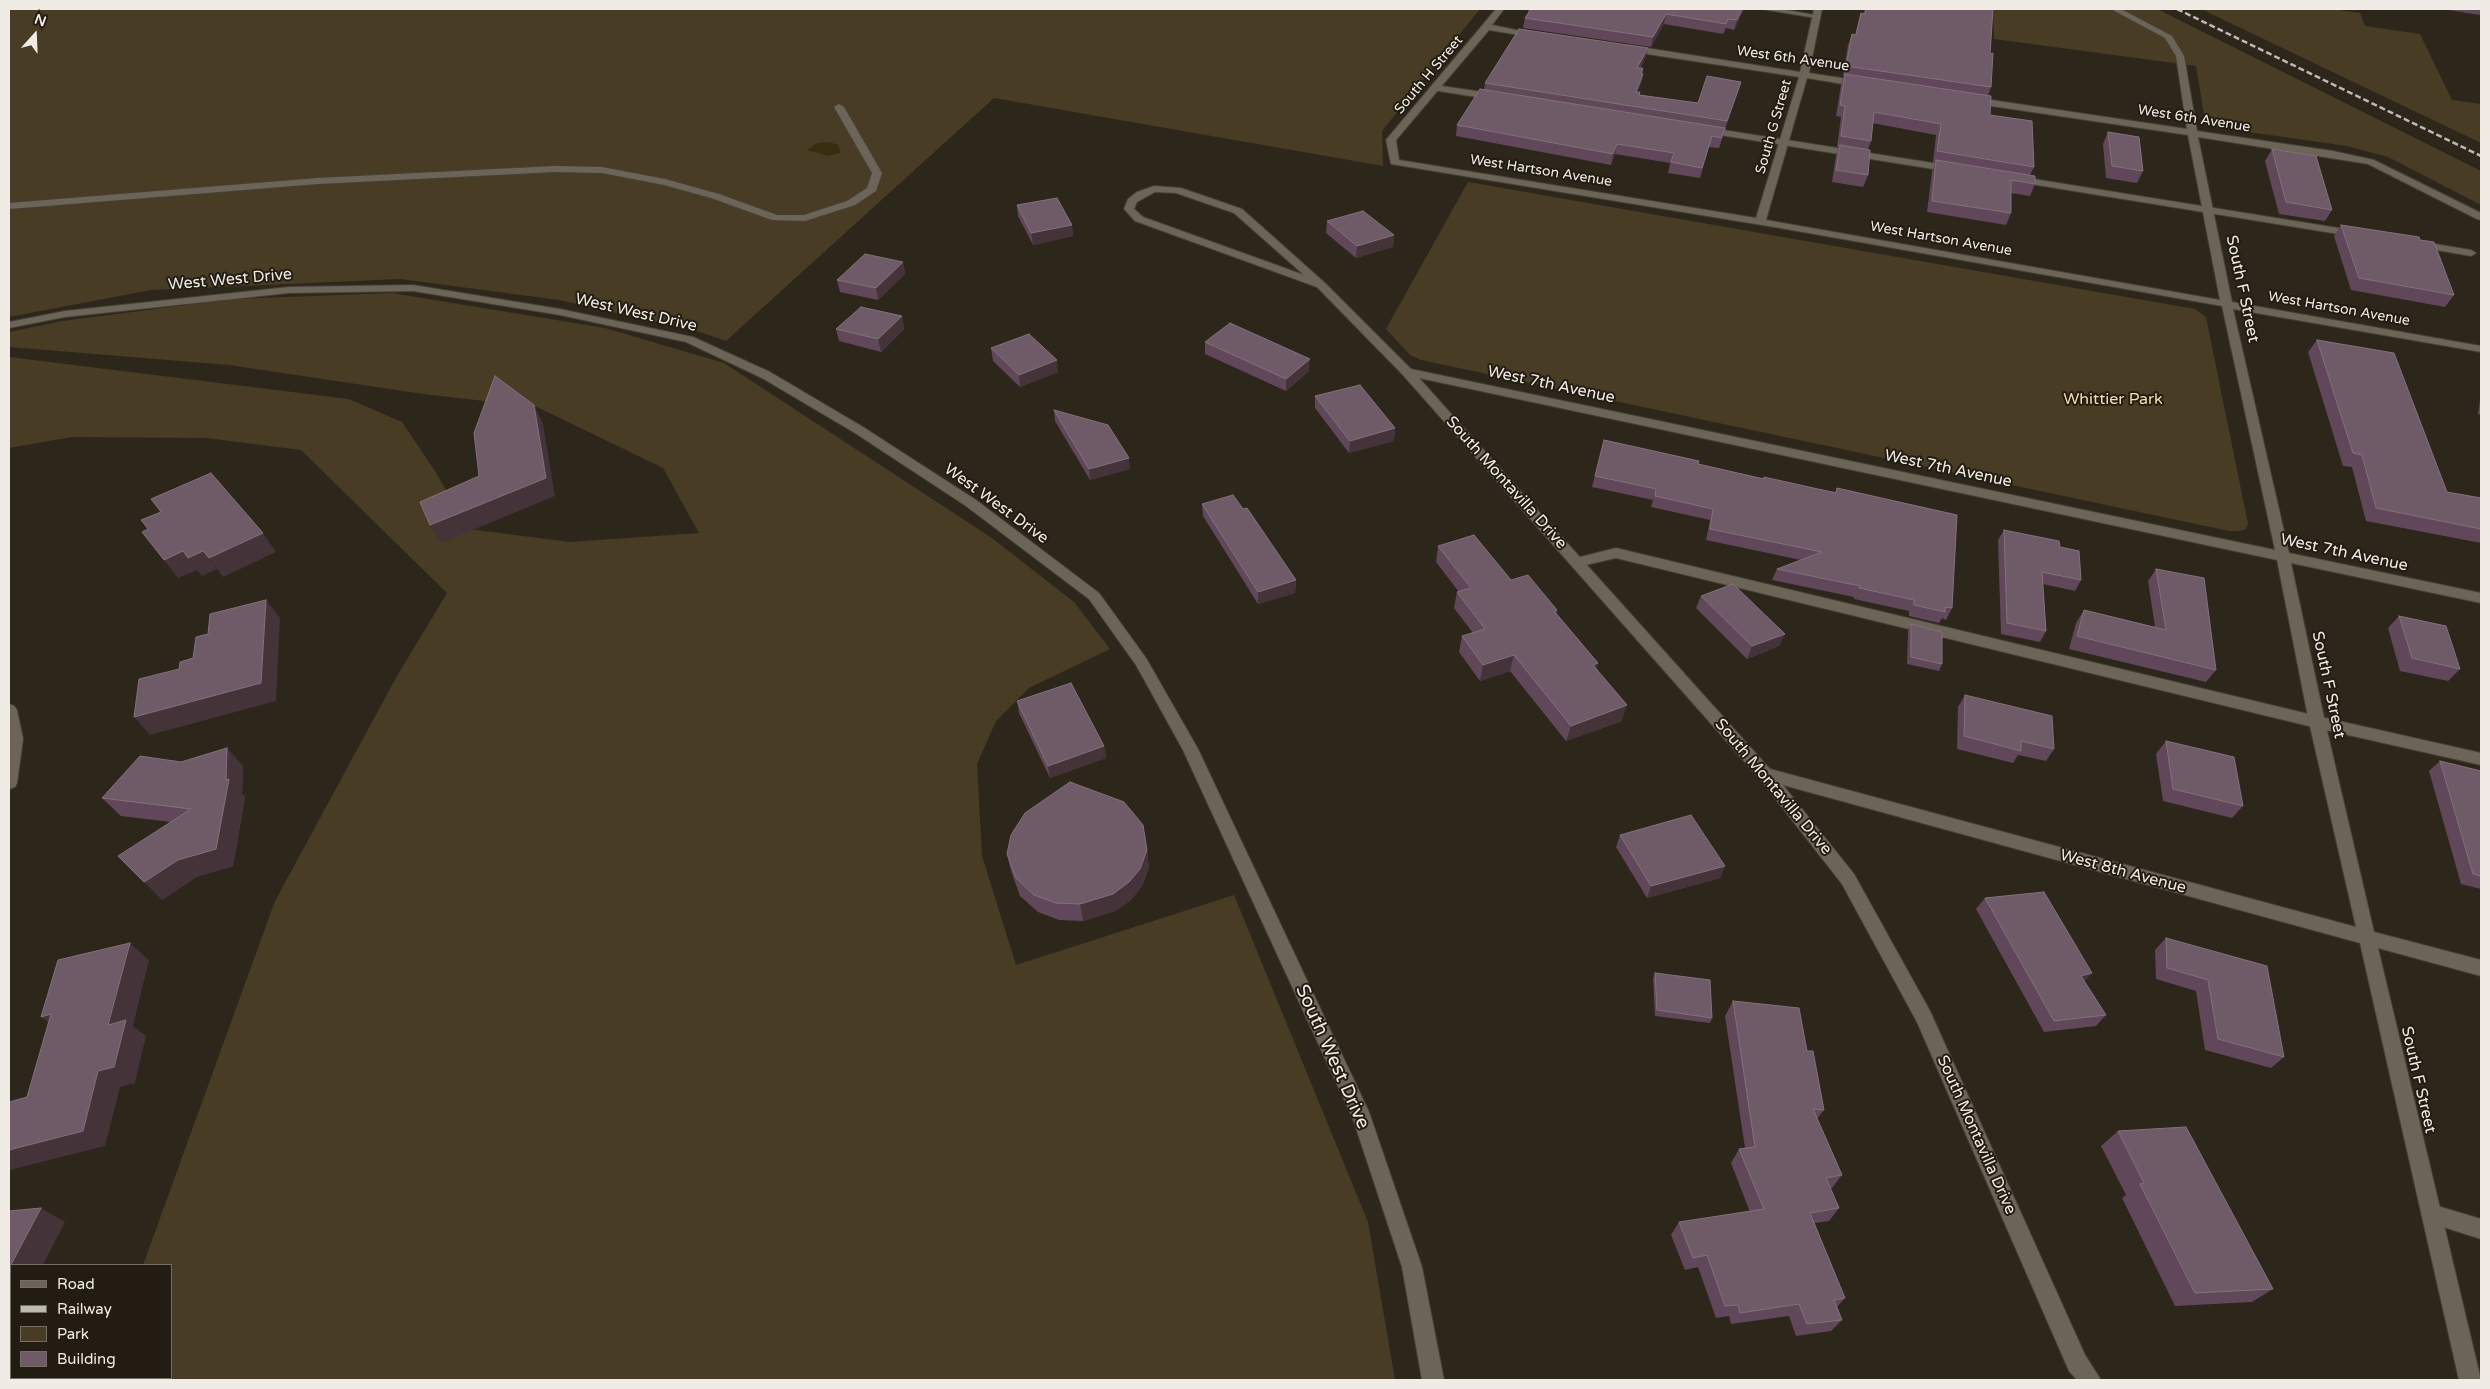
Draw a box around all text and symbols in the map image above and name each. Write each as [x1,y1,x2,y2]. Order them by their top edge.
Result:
north arrow [10,10,60,60]
text: N [32,11,48,30]
street label: South H Street [1391,32,1467,118]
street label: West 6th Avenue [1736,43,1850,75]
street label: South G Street [1752,78,1796,176]
street label: West 6th Avenue [2137,102,2251,136]
street label: West Hartson Avenue [1469,151,1613,191]
street label: West Hartson Avenue [1869,218,2013,260]
street label: South F Street [2221,234,2263,344]
street label: West West Drive [167,265,293,295]
street label: West Hartson Avenue [2267,288,2411,330]
street label: West West Drive [573,290,699,336]
street label: West 7th Avenue [1486,362,1616,408]
park label: Whittier Park [2063,390,2163,410]
street label: South Montavilla Drive [1441,413,1571,553]
street label: West 7th Avenue [1883,446,2013,492]
street label: West West Drive [940,460,1052,548]
street label: West 7th Avenue [2279,530,2409,576]
street label: South F Street [2307,630,2349,740]
street label: South Montavilla Drive [1710,715,1836,859]
street label: West 8th Avenue [2058,846,2188,898]
street label: South West Drive [1290,981,1374,1133]
street label: South F Street [2396,1025,2440,1135]
street label: South Montavilla Drive [1932,1053,2020,1217]
legend [10,1264,172,1379]
text: Road [57,1275,95,1293]
text: Railway [57,1300,112,1318]
text: Park [57,1325,89,1343]
text: Building [57,1350,116,1368]

